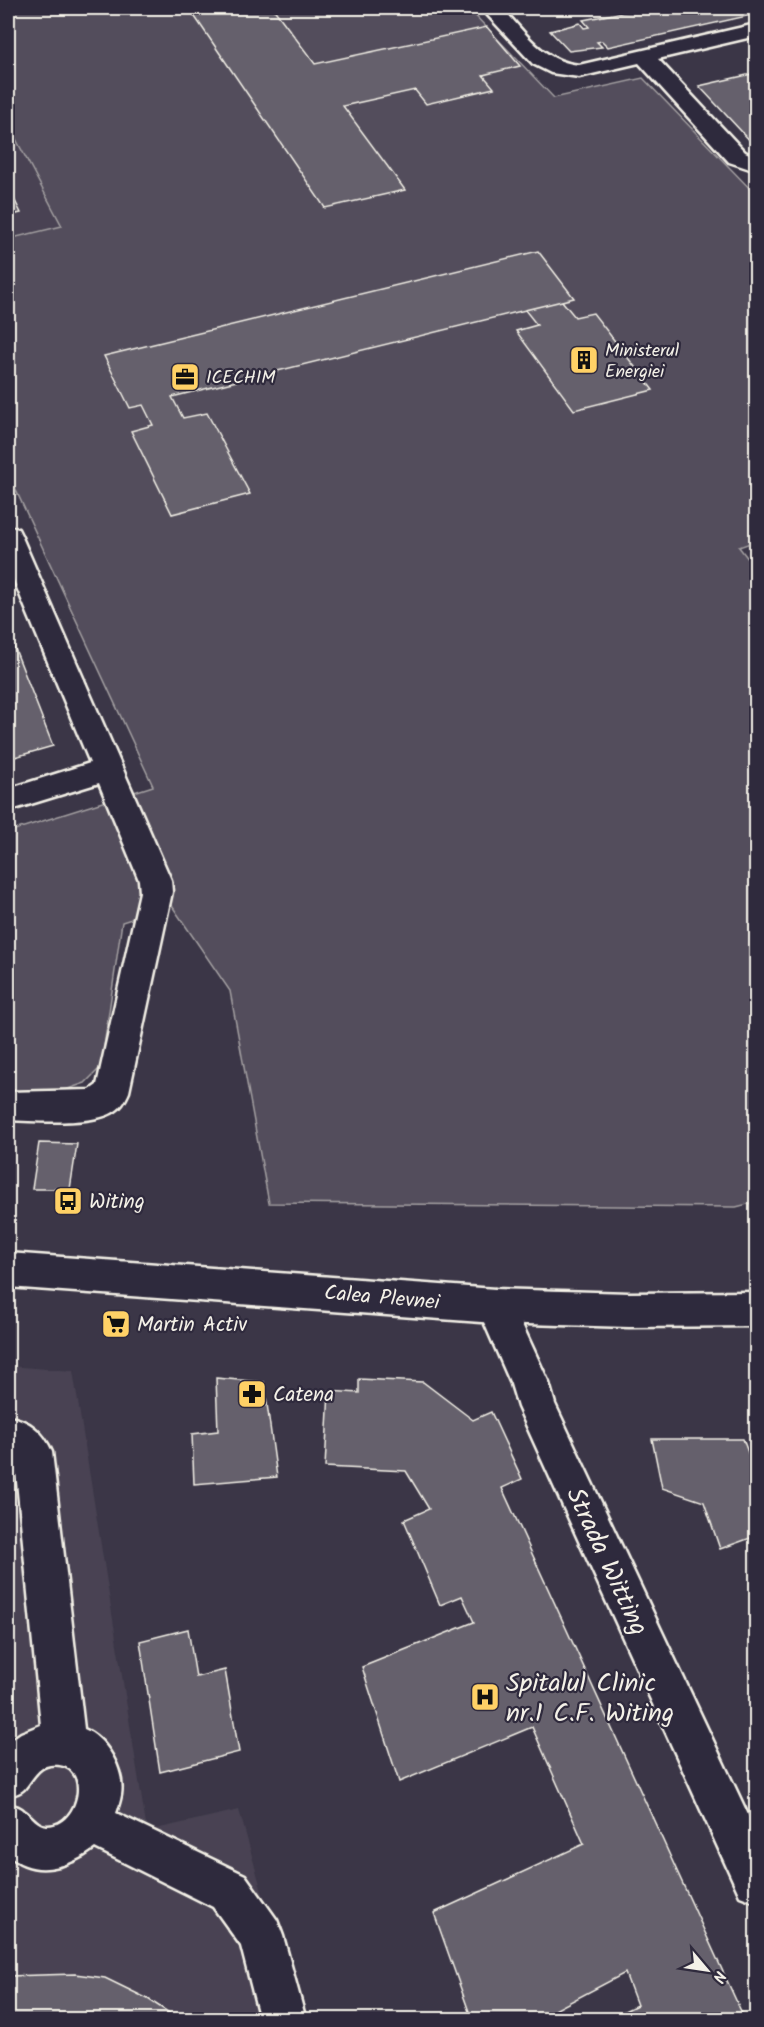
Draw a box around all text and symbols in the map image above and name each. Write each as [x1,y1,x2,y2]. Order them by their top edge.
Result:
place label: Ministerul Energiei [605,337,680,387]
building icon: Ministerul Energiei [568,344,600,376]
office icon: ICECHIM [169,361,201,393]
place label: ICECHIM [206,364,276,393]
bus stop icon: Witing [52,1185,84,1217]
place label: Witing [89,1186,145,1219]
street label: Calea Plevnei [323,1277,442,1320]
supermarket icon: Martin Activ [100,1308,132,1340]
place label: Martin Activ [137,1309,247,1342]
pharmacy icon: Catena [236,1378,268,1410]
place label: Catena [273,1379,334,1412]
street label: Strada Witting [553,1481,659,1643]
place label: Spitalul Clinic nr.1 C.F. Witing [506,1663,674,1735]
hospital icon: Spitalul Clinic nr.1 C.F. Witing [469,1681,501,1713]
north arrow [677,1940,737,2000]
text: N [705,1966,732,1987]

